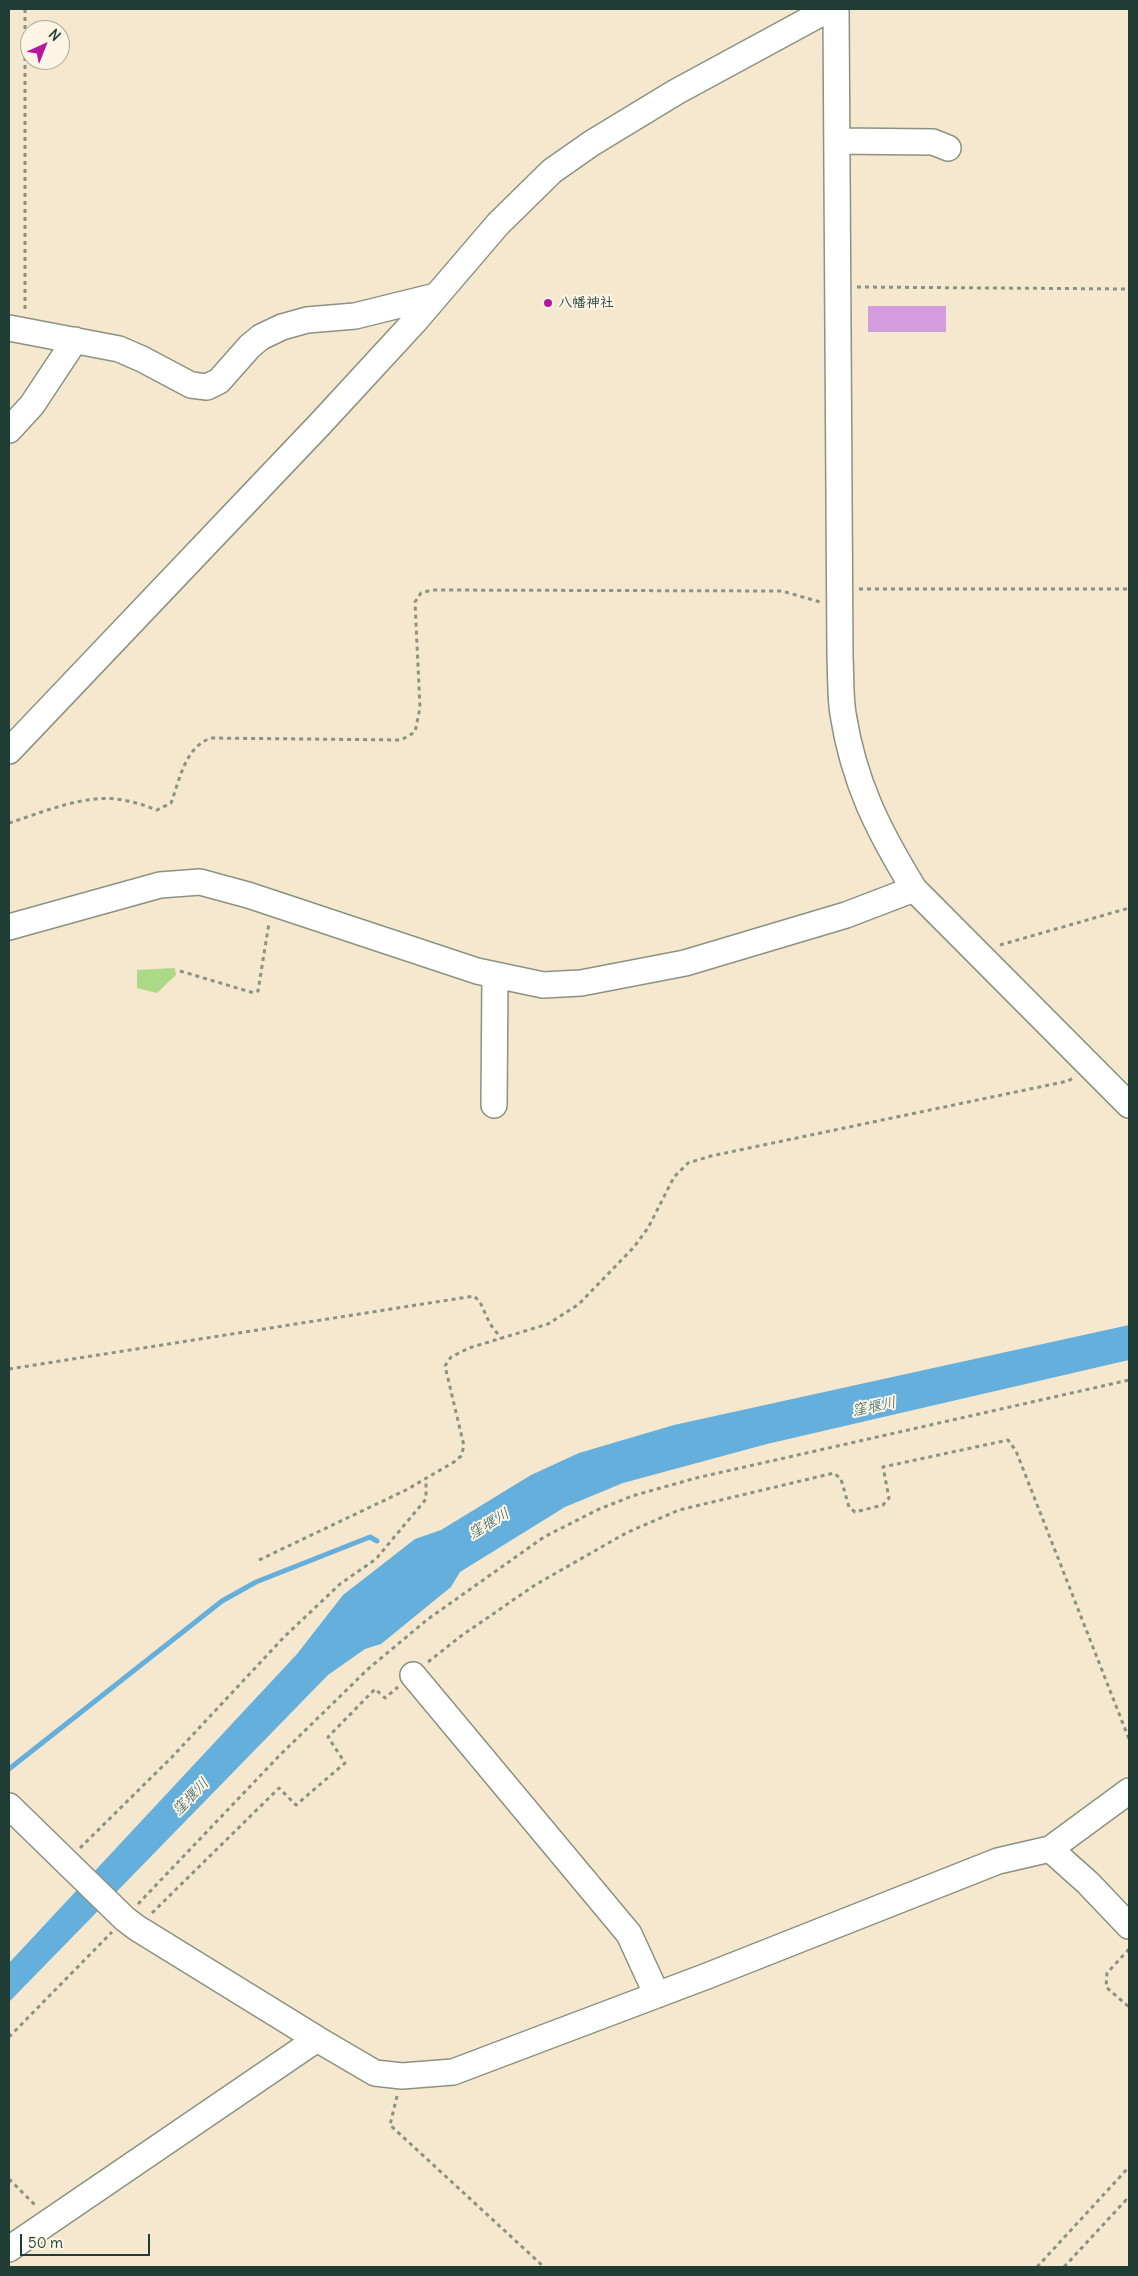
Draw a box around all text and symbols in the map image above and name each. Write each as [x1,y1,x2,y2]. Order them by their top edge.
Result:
north arrow [20,20,70,70]
text: N [45,25,64,45]
place label: 八幡神社 [558,295,614,311]
marker: 八幡神社 [542,297,554,309]
water label: 窪堰川 [850,1394,898,1420]
water label: 窪堰川 [465,1505,513,1543]
water label: 窪堰川 [169,1775,213,1819]
scale bar [22,2224,152,2256]
text: 50 m [28,2233,63,2252]

